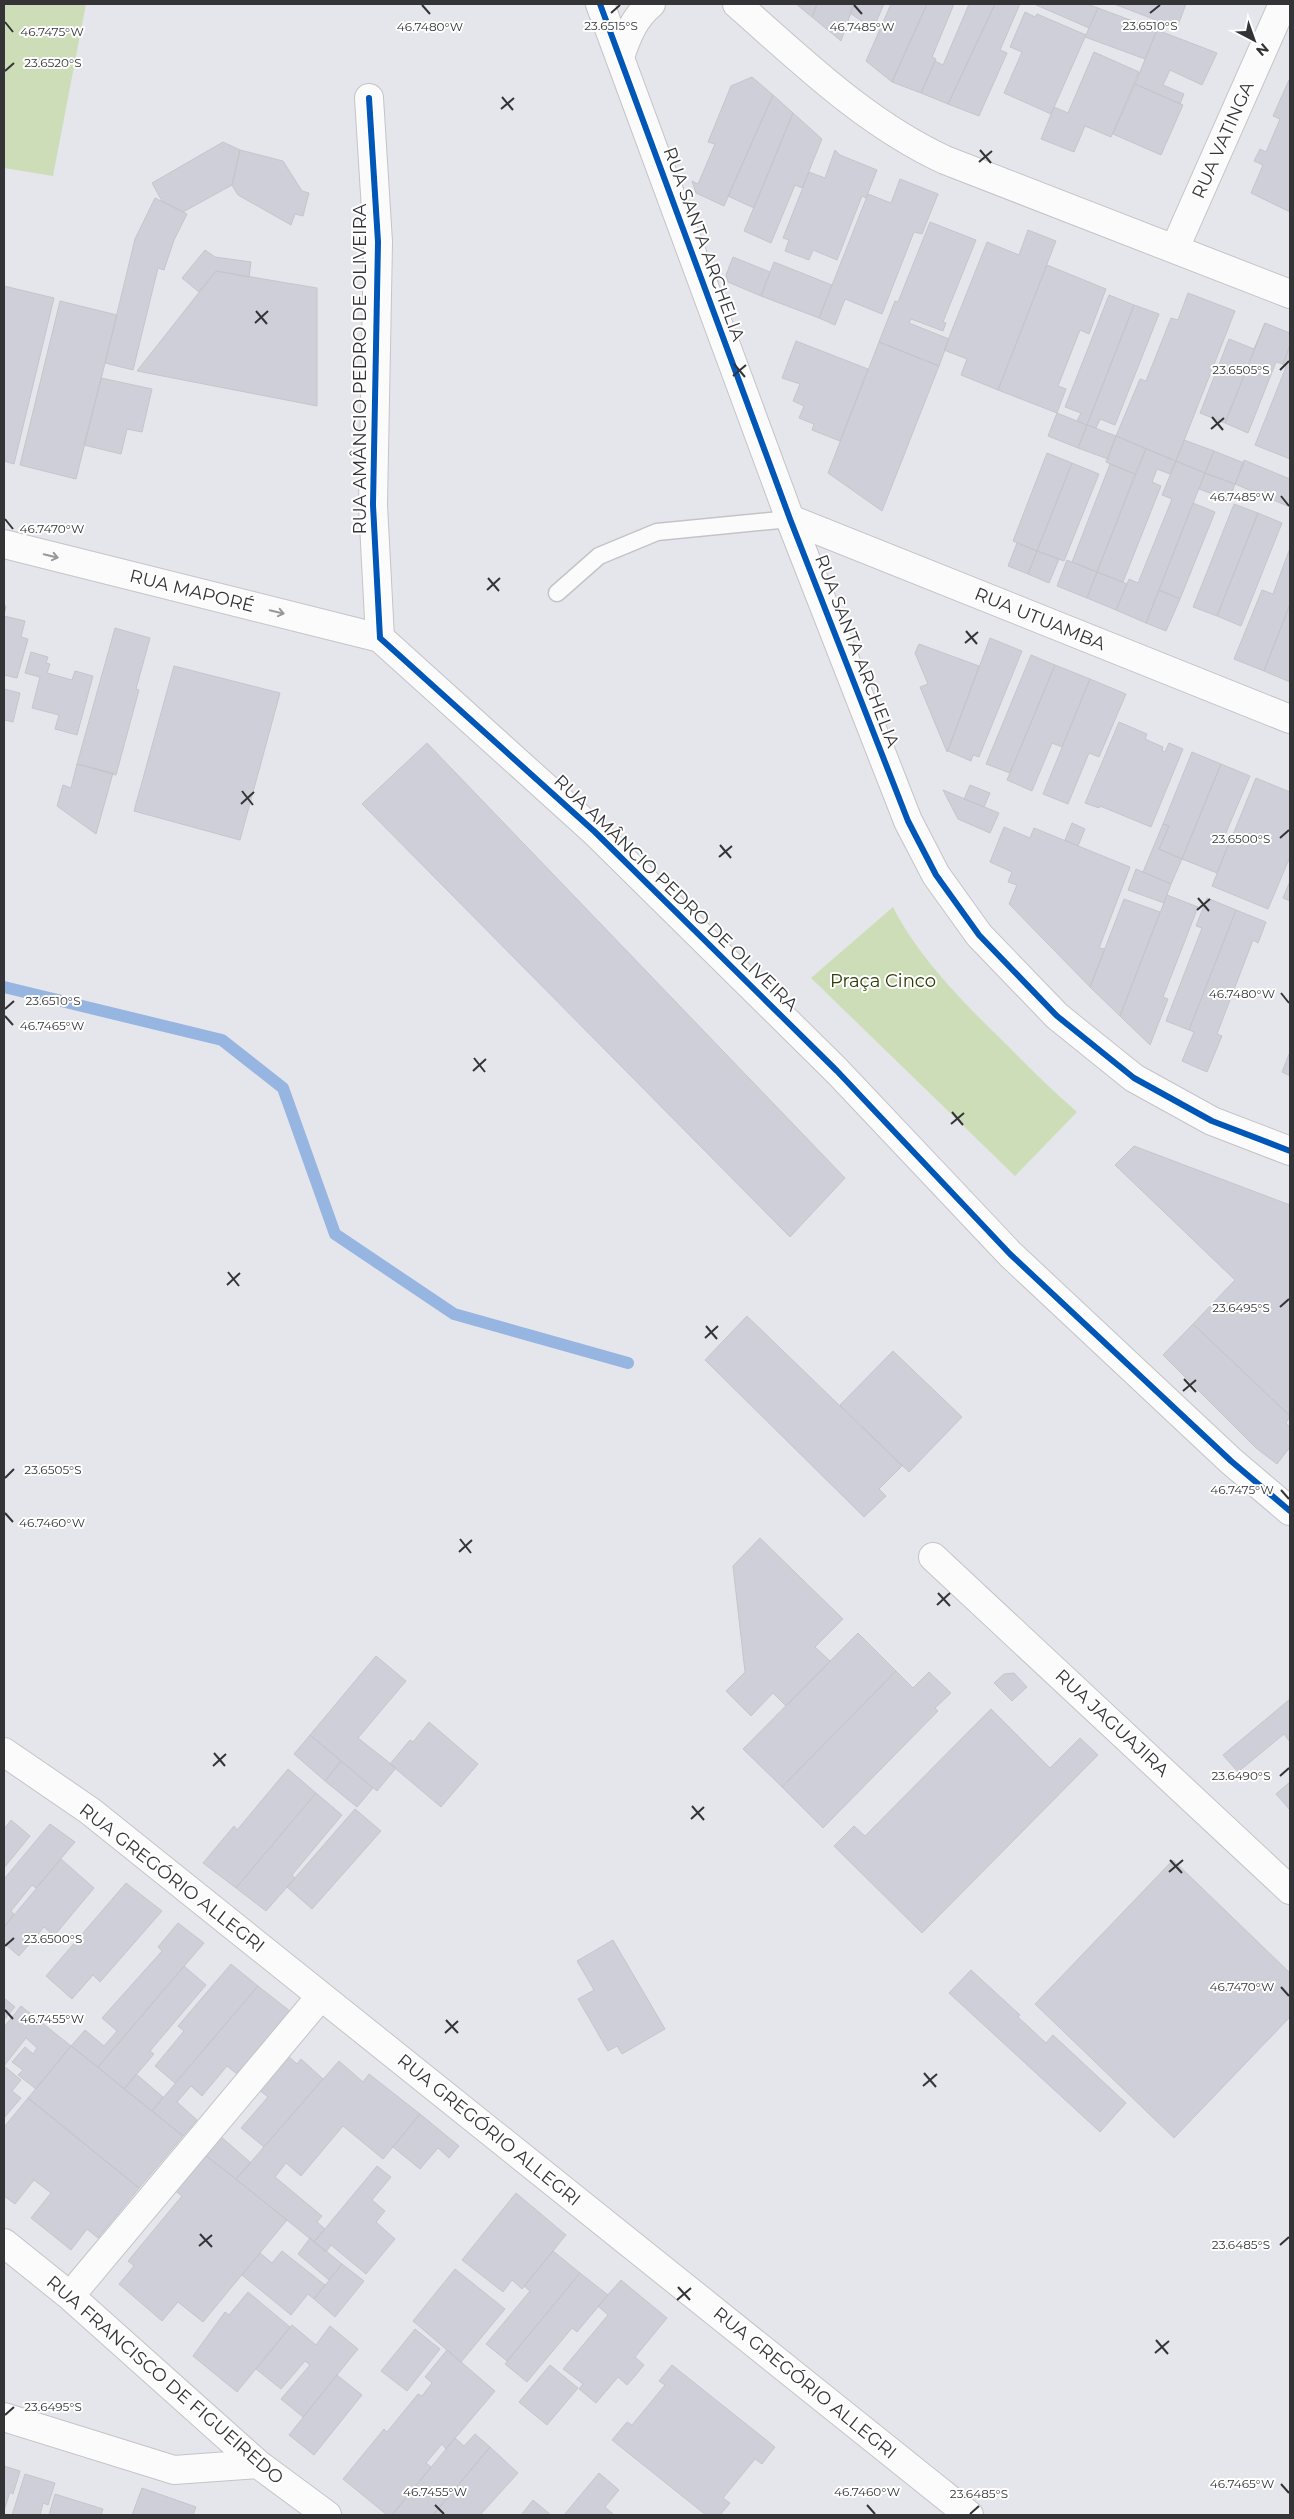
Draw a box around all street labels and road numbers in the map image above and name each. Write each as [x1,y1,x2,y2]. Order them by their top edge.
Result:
street label: RUA VATINGA [1187,78,1259,202]
street label: RUA SANTA ARCHELIA [659,144,749,344]
street label: RUA AMÂNCIO PEDRO DE OLIVEIRA [349,203,371,534]
street label: RUA SANTA ARCHELIA [810,551,904,751]
street label: RUA MAPORÉ [127,565,257,617]
street label: RUA UTUAMBA [971,583,1109,655]
street label: RUA AMÂNCIO PEDRO DE OLIVEIRA [549,770,803,1016]
street label: RUA JAGUAJIRA [1051,1665,1174,1781]
street label: RUA GREGÓRIO ALLEGRI [75,1799,269,1957]
street label: RUA GREGÓRIO ALLEGRI [393,2049,585,2211]
street label: RUA FRANCISCO DE FIGUEIREDO [42,2271,288,2489]
street label: RUA GREGÓRIO ALLEGRI [709,2302,901,2464]

